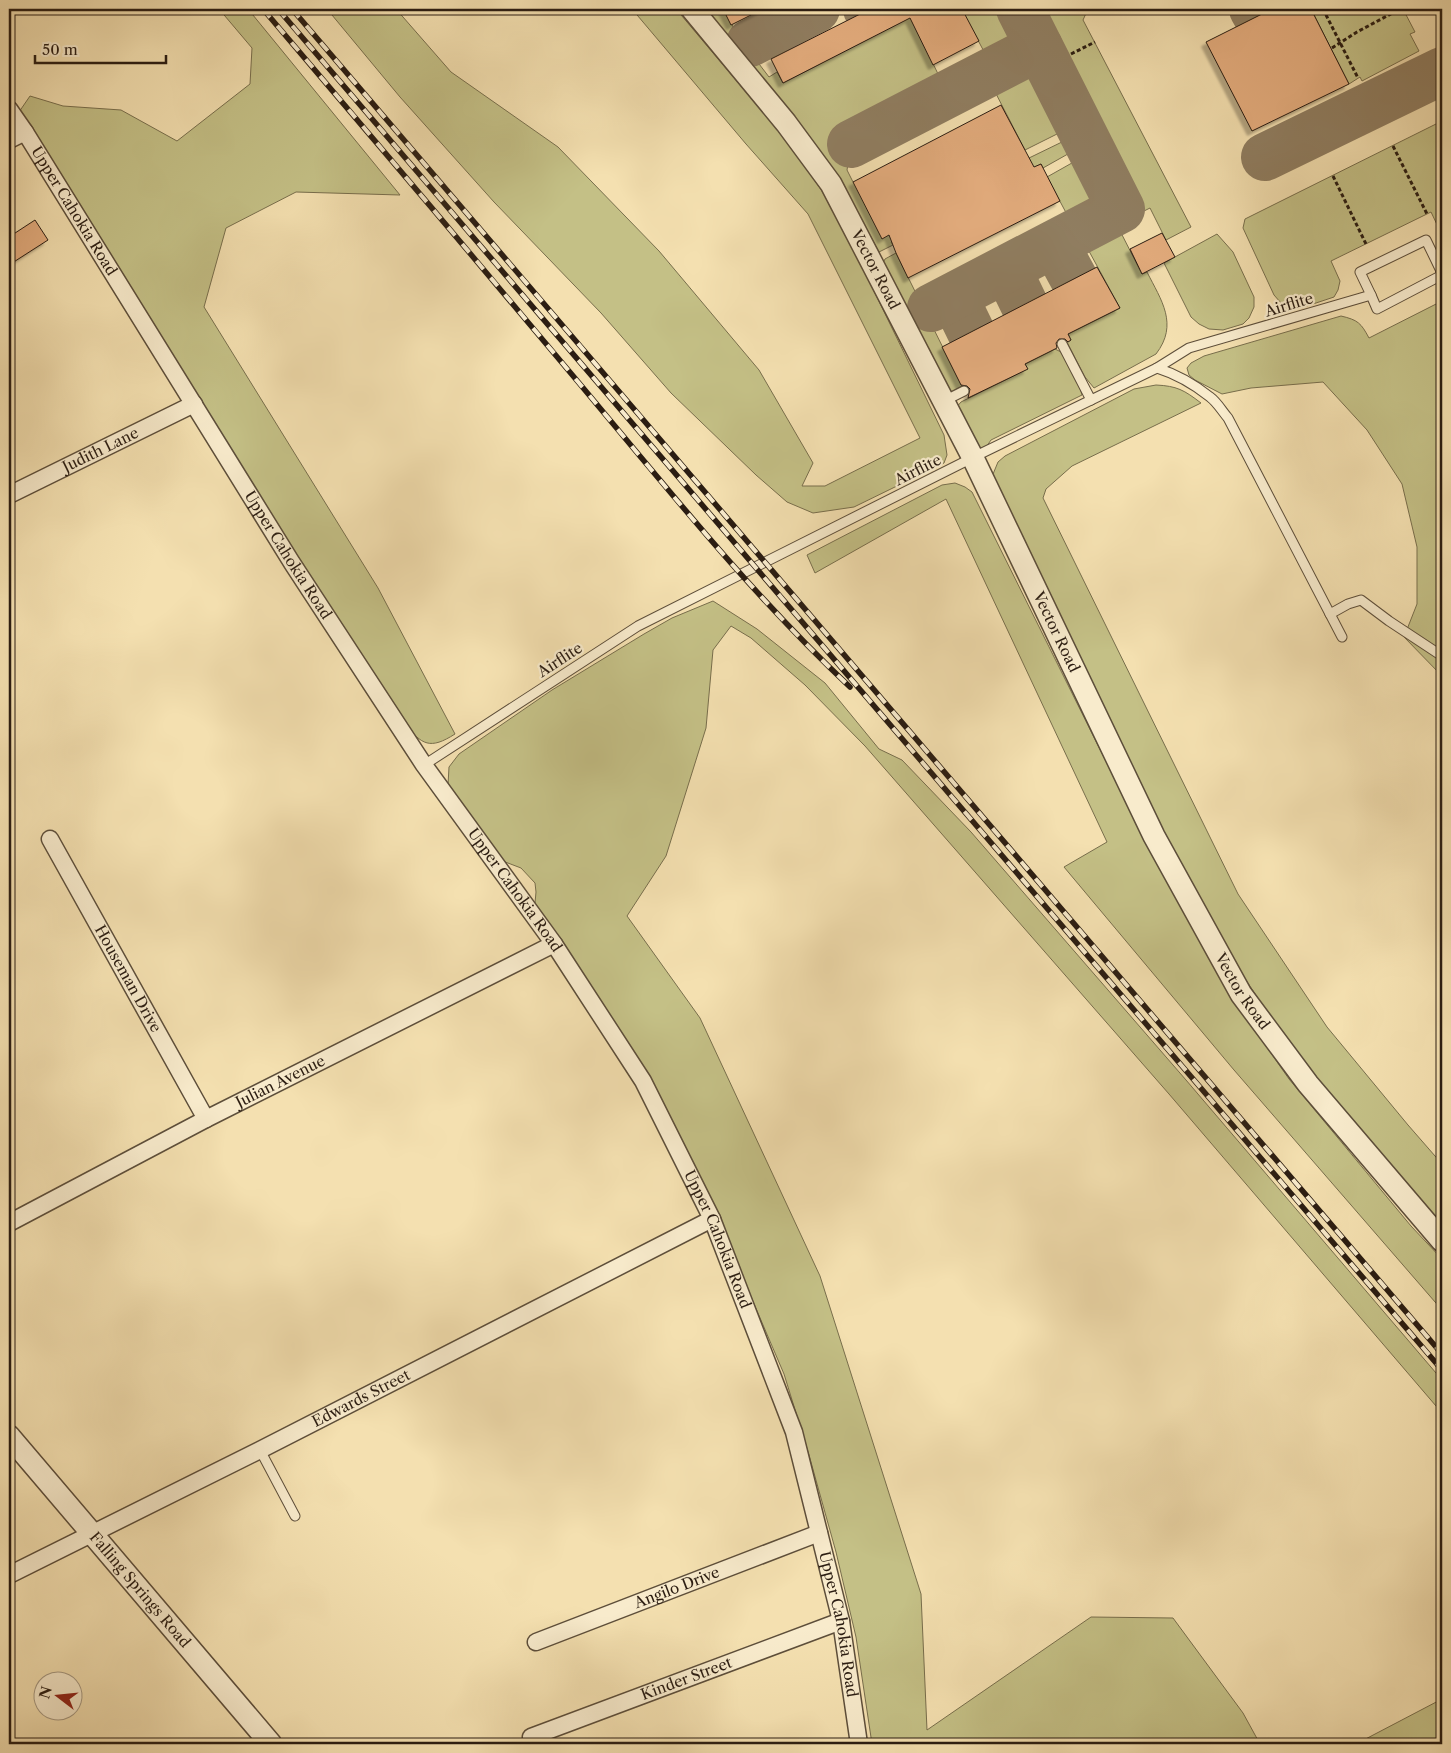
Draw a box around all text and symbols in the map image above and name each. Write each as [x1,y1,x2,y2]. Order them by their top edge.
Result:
scale bar [35,32,166,64]
text: 50 m [42,40,78,59]
street label: Upper Cahokia Road [27,143,122,279]
street label: Vector Road [847,225,904,313]
street label: Airflite [1261,288,1315,321]
street label: Judith Lane [57,423,141,477]
street label: Airflite [890,450,944,490]
street label: Upper Cahokia Road [241,487,336,622]
street label: Vector Road [1029,587,1084,675]
street label: Airflite [533,638,586,682]
street label: Upper Cahokia Road [464,824,567,955]
street label: Houseman Drive [91,921,166,1036]
street label: Vector Road [1211,949,1274,1033]
street label: Julian Avenue [231,1051,328,1112]
street label: Upper Cahokia Road [680,1167,755,1311]
street label: Edwards Street [309,1365,414,1431]
street label: Falling Springs Road [86,1528,195,1651]
street label: Upper Cahokia Road [815,1549,862,1698]
street label: Angilo Drive [631,1562,722,1613]
street label: Kinder Street [638,1652,735,1704]
north arrow [32,1670,82,1720]
text: N [35,1684,56,1701]

